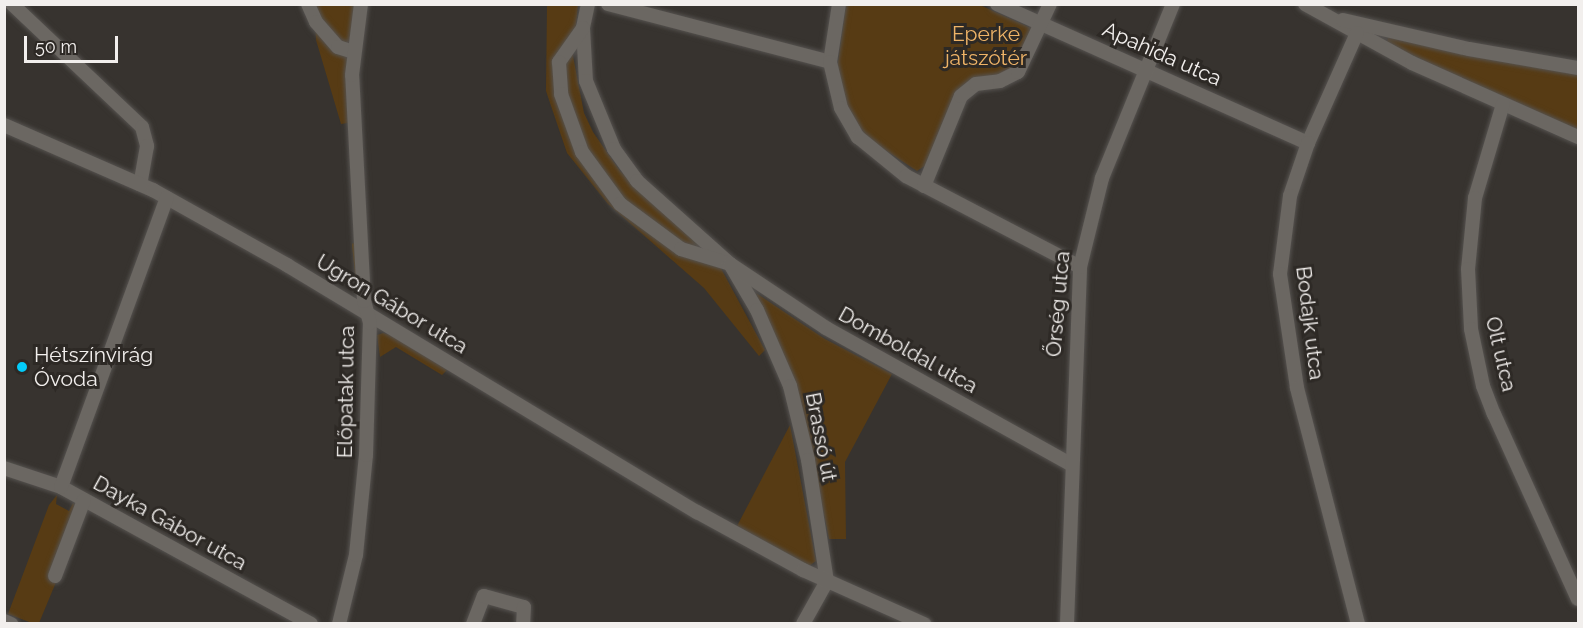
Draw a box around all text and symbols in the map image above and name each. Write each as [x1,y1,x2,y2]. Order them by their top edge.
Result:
street label: Apahida utca [1099,17,1225,91]
park label: Eperke játszótér [945,21,1027,71]
scale bar [27,24,122,62]
text: 50 m [35,36,77,57]
street label: Ugron Gábor utca [311,249,473,359]
street label: Őrség utca [1041,250,1075,358]
street label: Bodajk utca [1291,265,1329,381]
street label: Domboldal utca [834,301,982,399]
street label: Olt utca [1480,314,1522,394]
street label: Előpatak utca [332,326,360,458]
place label: Hétszínvirág Óvoda [34,342,153,392]
marker: Hétszínvirág Óvoda [15,360,29,374]
street label: Brassó út [800,390,842,484]
street label: Dayka Gábor utca [89,470,251,576]

